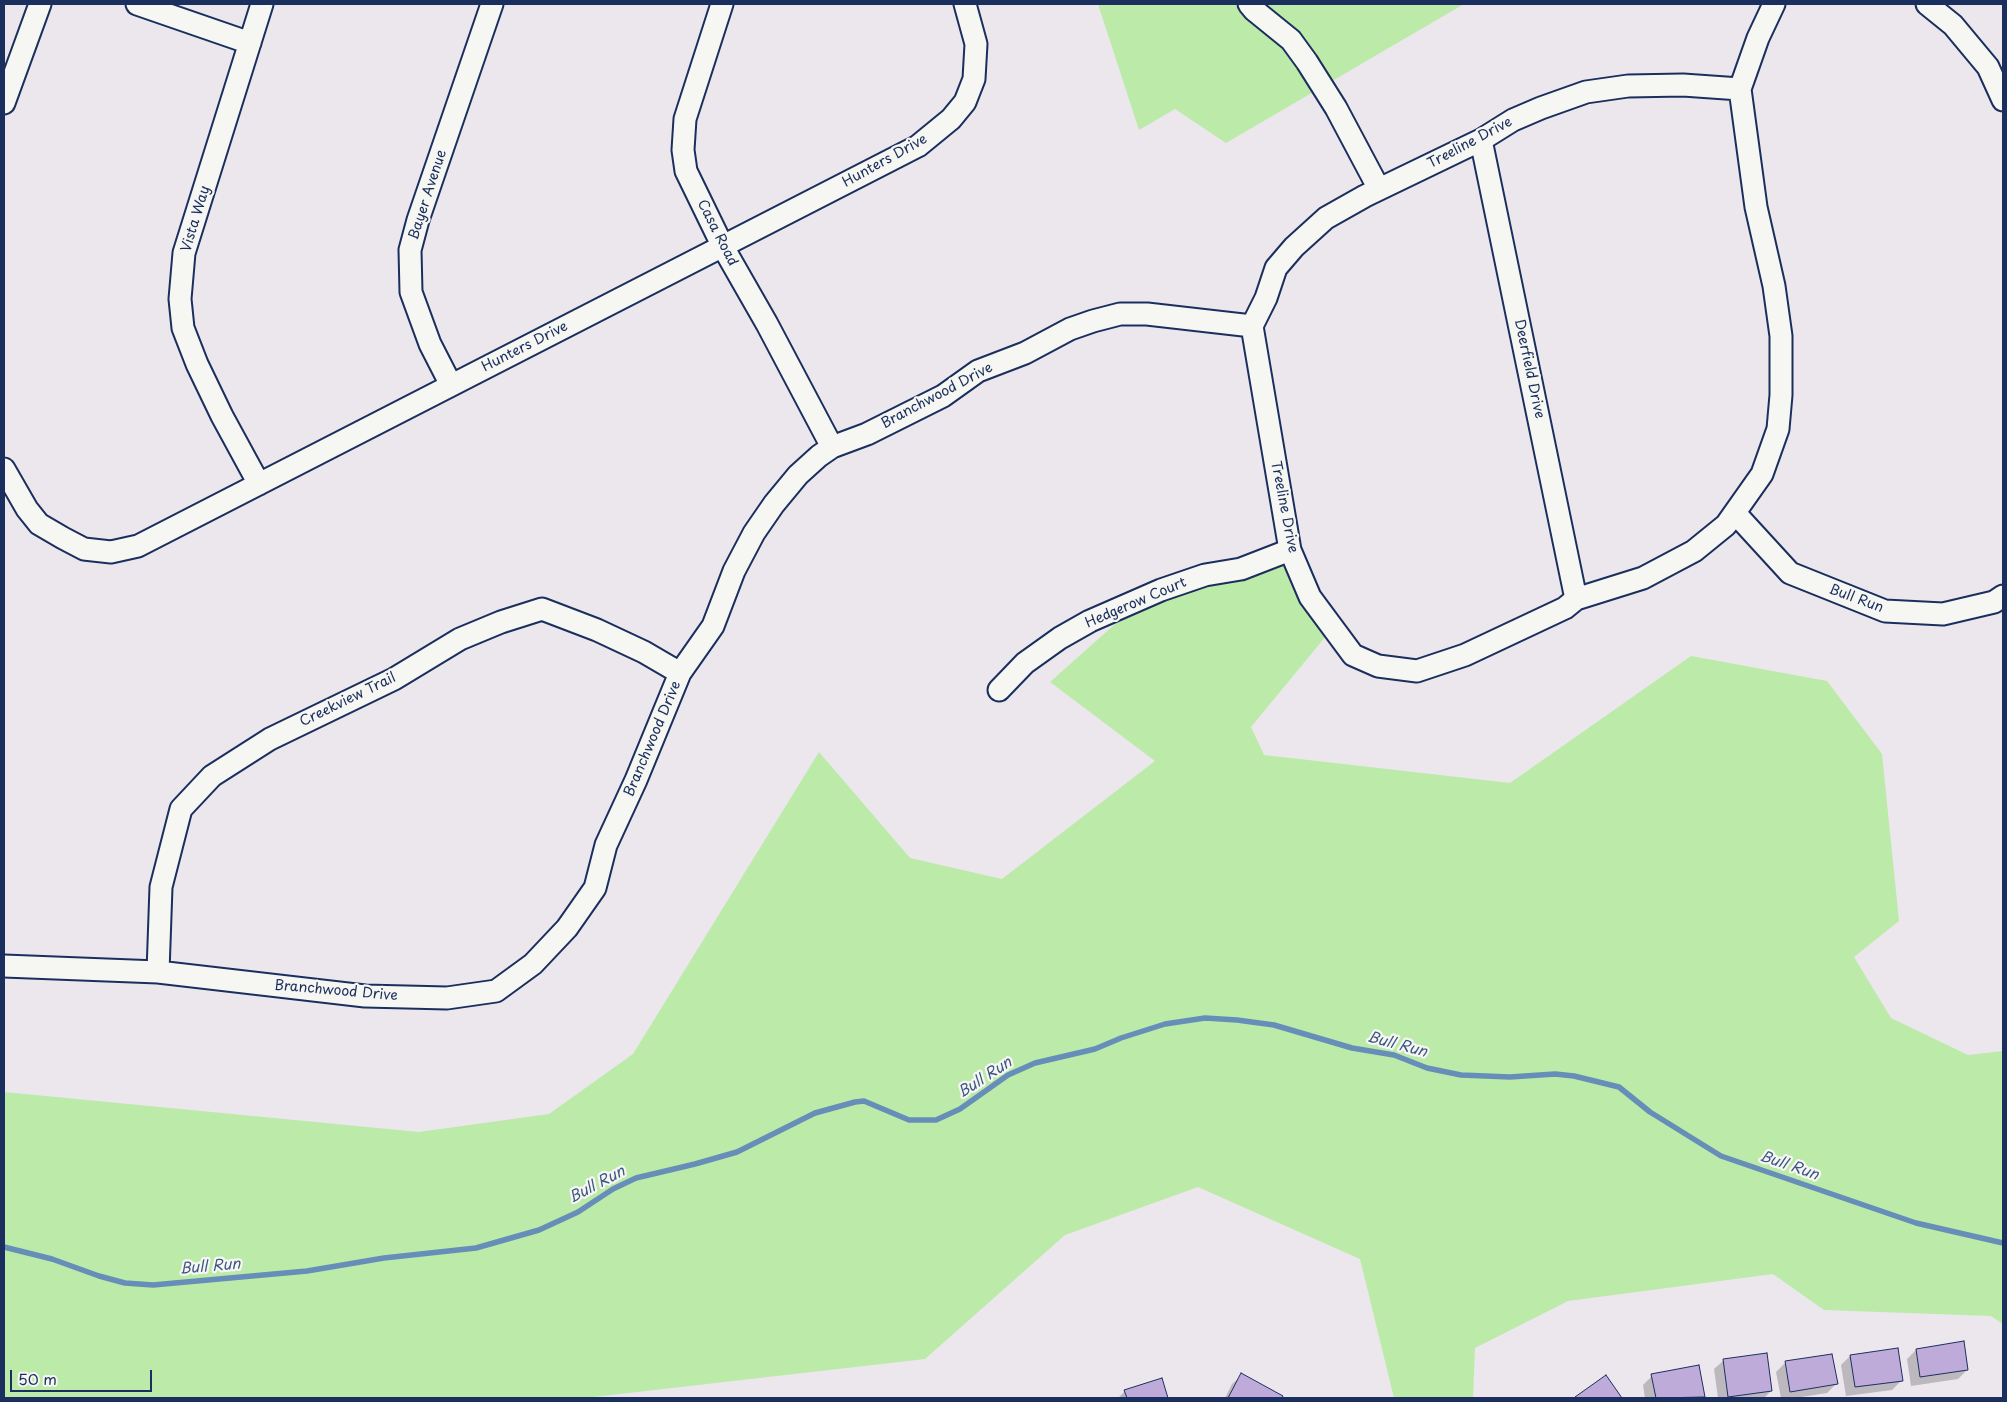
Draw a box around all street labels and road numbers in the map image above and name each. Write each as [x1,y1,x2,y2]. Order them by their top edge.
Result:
street label: Treeline Drive [1425,114,1515,172]
street label: Hunters Drive [840,131,930,191]
street label: Bayer Avenue [406,148,450,242]
street label: Vista Way [178,184,214,254]
street label: Casa Road [693,197,741,269]
street label: Hunters Drive [479,318,571,376]
street label: Deerfield Drive [1510,318,1548,420]
street label: Branchwood Drive [878,360,996,432]
street label: Treeline Drive [1267,460,1301,554]
street label: Hedgerow Court [1083,574,1189,632]
street label: Bull Run [1826,581,1886,617]
street label: Creekview Trail [297,669,399,731]
street label: Branchwood Drive [621,679,685,799]
street label: Branchwood Drive [274,977,398,1005]

